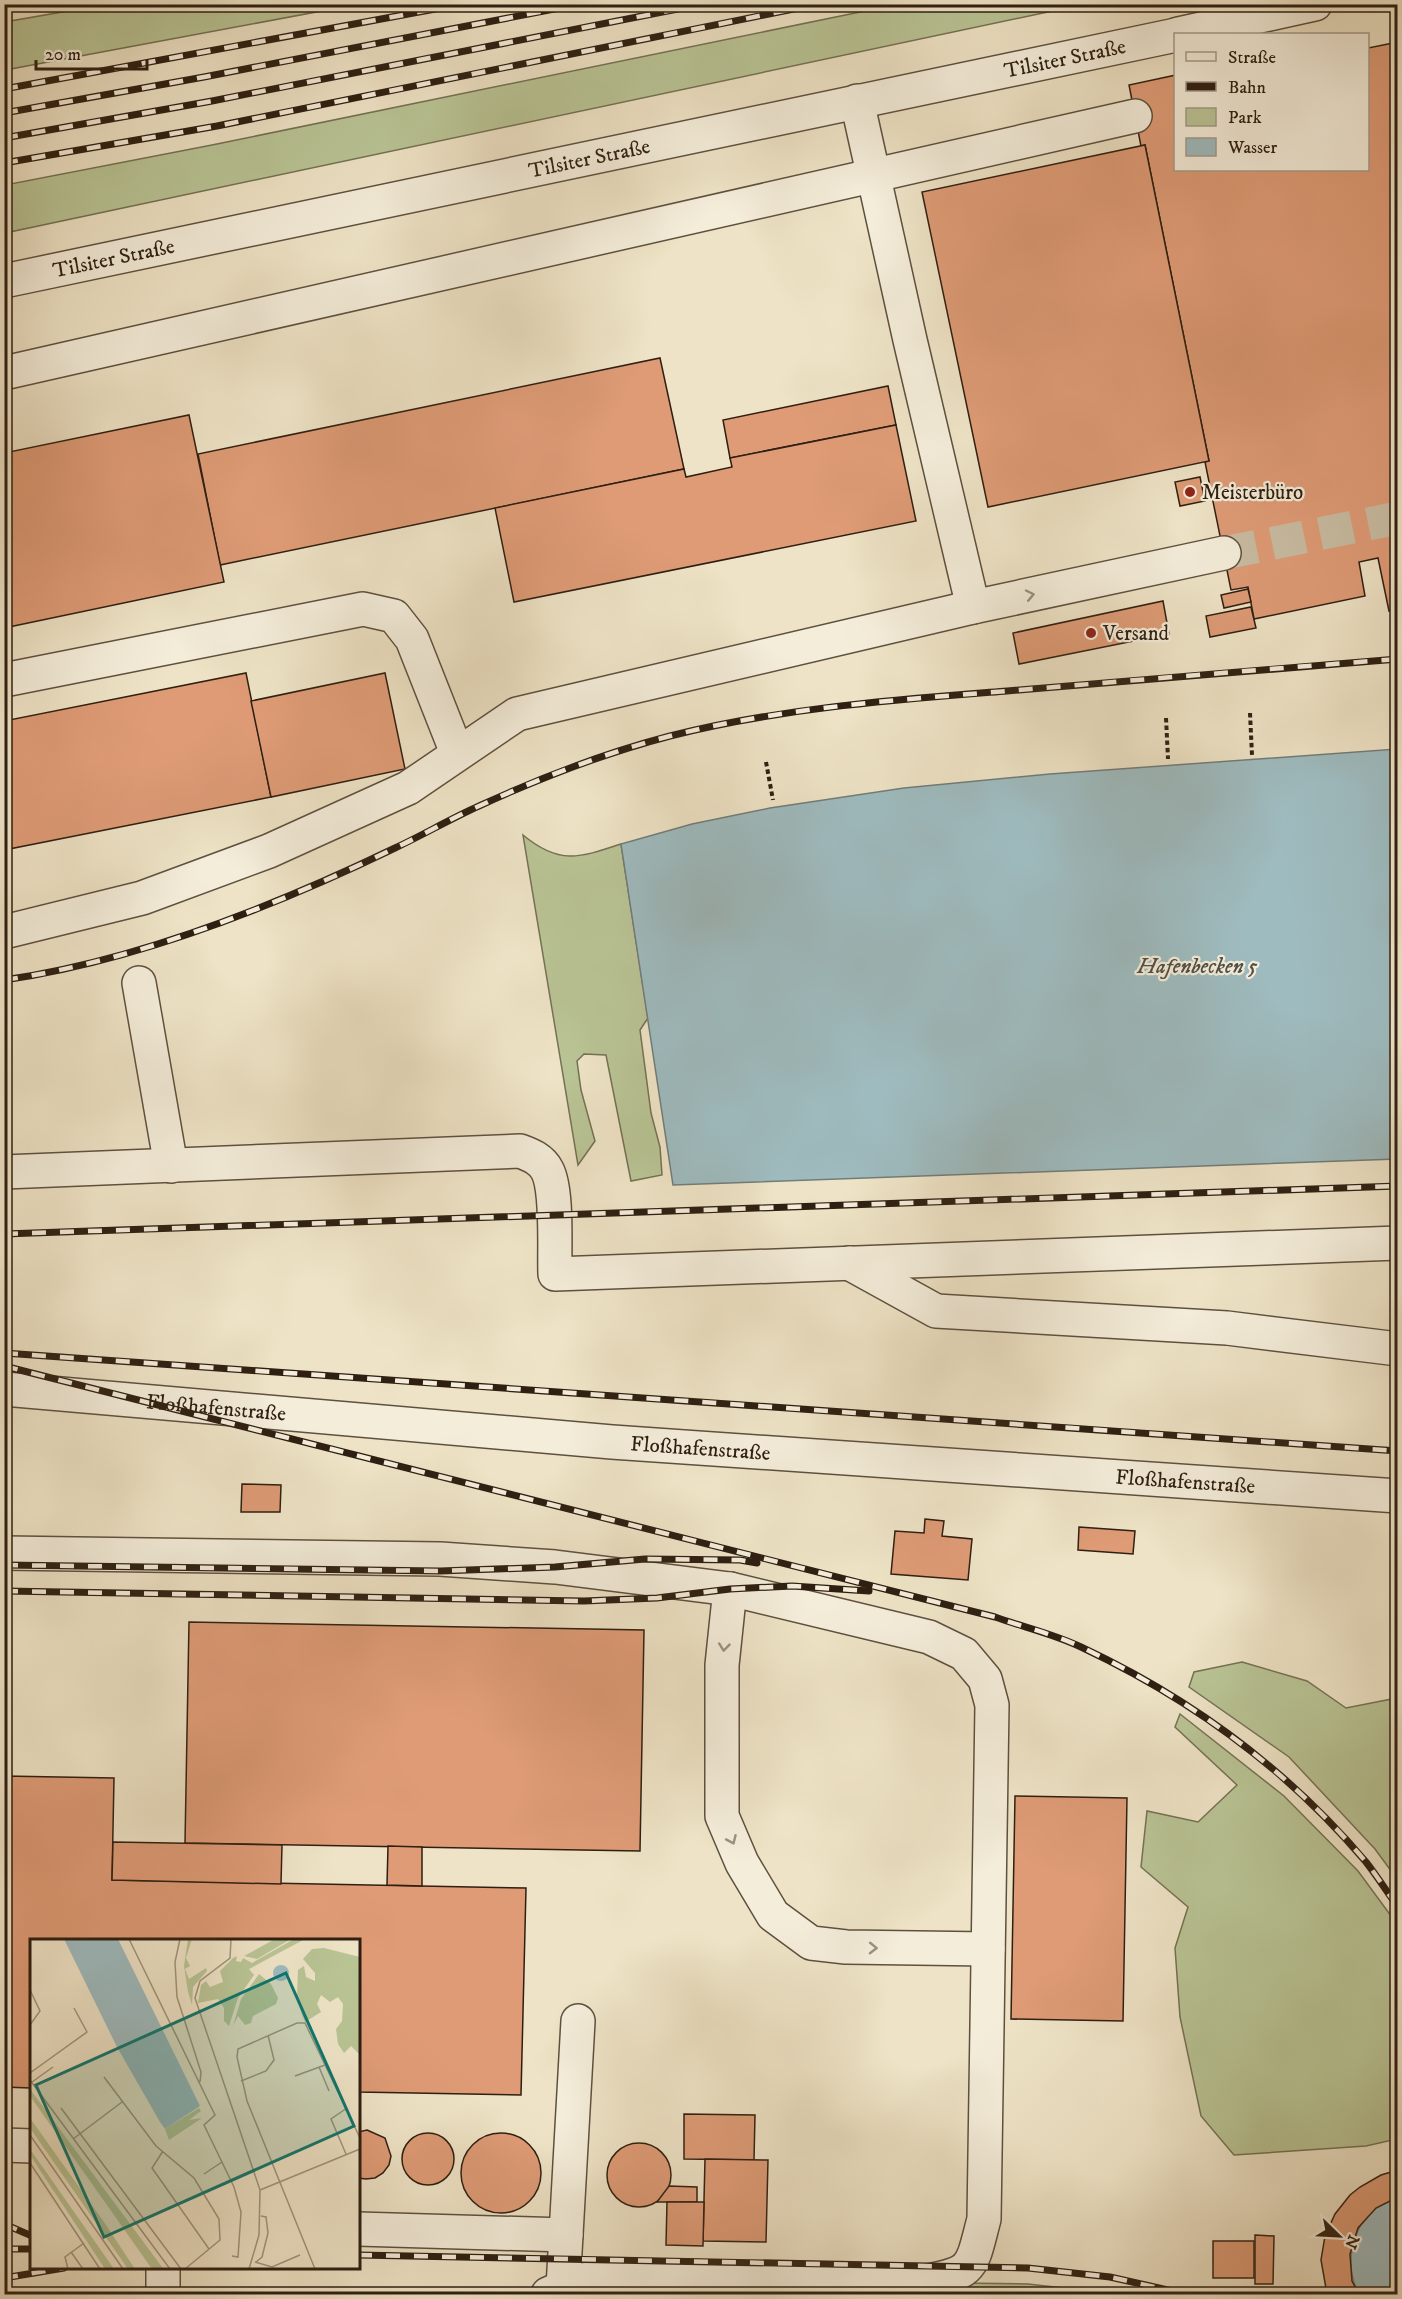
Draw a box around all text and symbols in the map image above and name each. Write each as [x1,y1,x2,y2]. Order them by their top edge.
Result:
scale bar [36,33,147,71]
legend [1174,33,1369,171]
street label: Tilsiter Straße [1002,34,1129,85]
text: 20 m [45,44,81,66]
text: Straße [1228,47,1276,69]
text: Bahn [1228,77,1266,99]
text: Park [1228,107,1262,129]
street label: Tilsiter Straße [526,134,653,185]
text: Wasser [1227,137,1278,159]
street label: Tilsiter Straße [51,233,177,284]
place label: Meisterbüro [1202,480,1303,506]
marker: Meisterbüro [1183,485,1197,499]
one-way arrow [1025,589,1035,602]
place label: Versand [1102,621,1170,647]
marker: Versand [1084,626,1098,640]
water label: Hafenbecken 5 [1136,953,1257,980]
street label: Floßhafenstraße [145,1389,287,1428]
street label: Floßhafenstraße [630,1431,772,1467]
street label: Floßhafenstraße [1114,1465,1256,1500]
one-way arrow [718,1643,731,1652]
one-way arrow [725,1834,737,1845]
inset map [30,1939,360,2269]
one-way arrow [868,1942,877,1954]
north arrow [1309,2206,1369,2266]
text: N [1340,2232,1364,2252]

